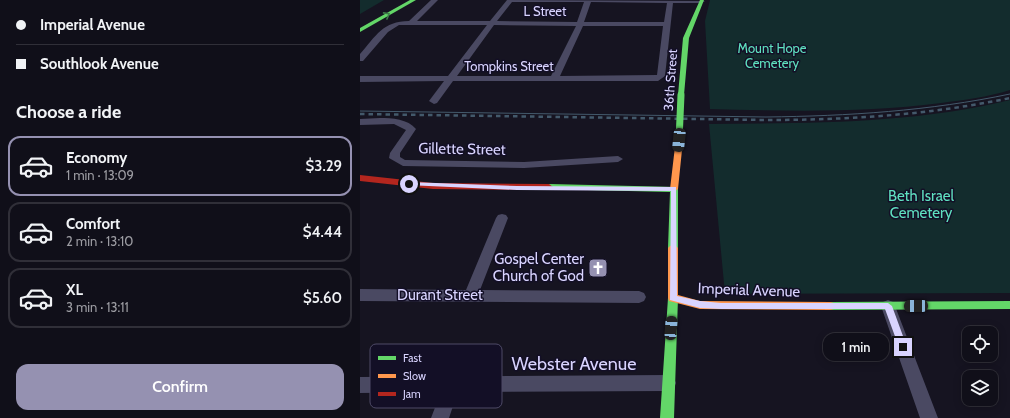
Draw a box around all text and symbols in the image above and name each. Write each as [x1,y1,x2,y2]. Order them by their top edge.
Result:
street label: L Street [524,3,567,19]
one-way arrow [383,13,390,20]
text: Imperial Avenue [40,16,145,34]
park label: Mount Hope Cemetery [738,40,807,71]
street label: 36th Street [660,48,680,112]
text: Southlook Avenue [40,55,159,73]
street label: Tompkins Street [464,58,554,74]
text: Choose a ride [16,101,121,123]
car [672,127,686,153]
street label: Gillette Street [418,139,506,159]
icon: car [18,148,54,184]
text: Economy [66,149,127,167]
text: $3.29 [306,157,342,175]
text: 1 min · 13:09 [66,167,134,183]
route start [400,175,418,193]
park label: Beth Israel Cemetery [888,187,955,222]
icon: car [18,214,54,250]
text: Comfort [66,215,120,233]
text: $4.44 [303,223,342,241]
text: 2 min · 13:10 [66,233,133,249]
place label: Gospel Center Church of God [493,250,584,285]
church icon: Gospel Center Church of God [587,257,609,279]
street label: Imperial Avenue [697,279,801,301]
icon: car [18,280,54,316]
text: XL [66,281,83,299]
street label: Durant Street [397,286,483,304]
text: $5.60 [303,289,342,307]
text: 3 min · 13:11 [66,299,129,315]
car [904,300,928,312]
car [664,316,678,340]
map controls [962,326,998,406]
button: locate [962,326,998,362]
callout: 1 min [823,333,889,361]
route end [894,338,912,356]
text: 1 min [841,339,871,355]
legend [370,344,502,408]
text: Fast [403,351,422,365]
street label: Webster Avenue [511,353,637,375]
button: Confirm [16,364,344,410]
text: Slow [403,369,426,383]
button: layers [962,370,998,406]
text: Jam [402,387,421,401]

